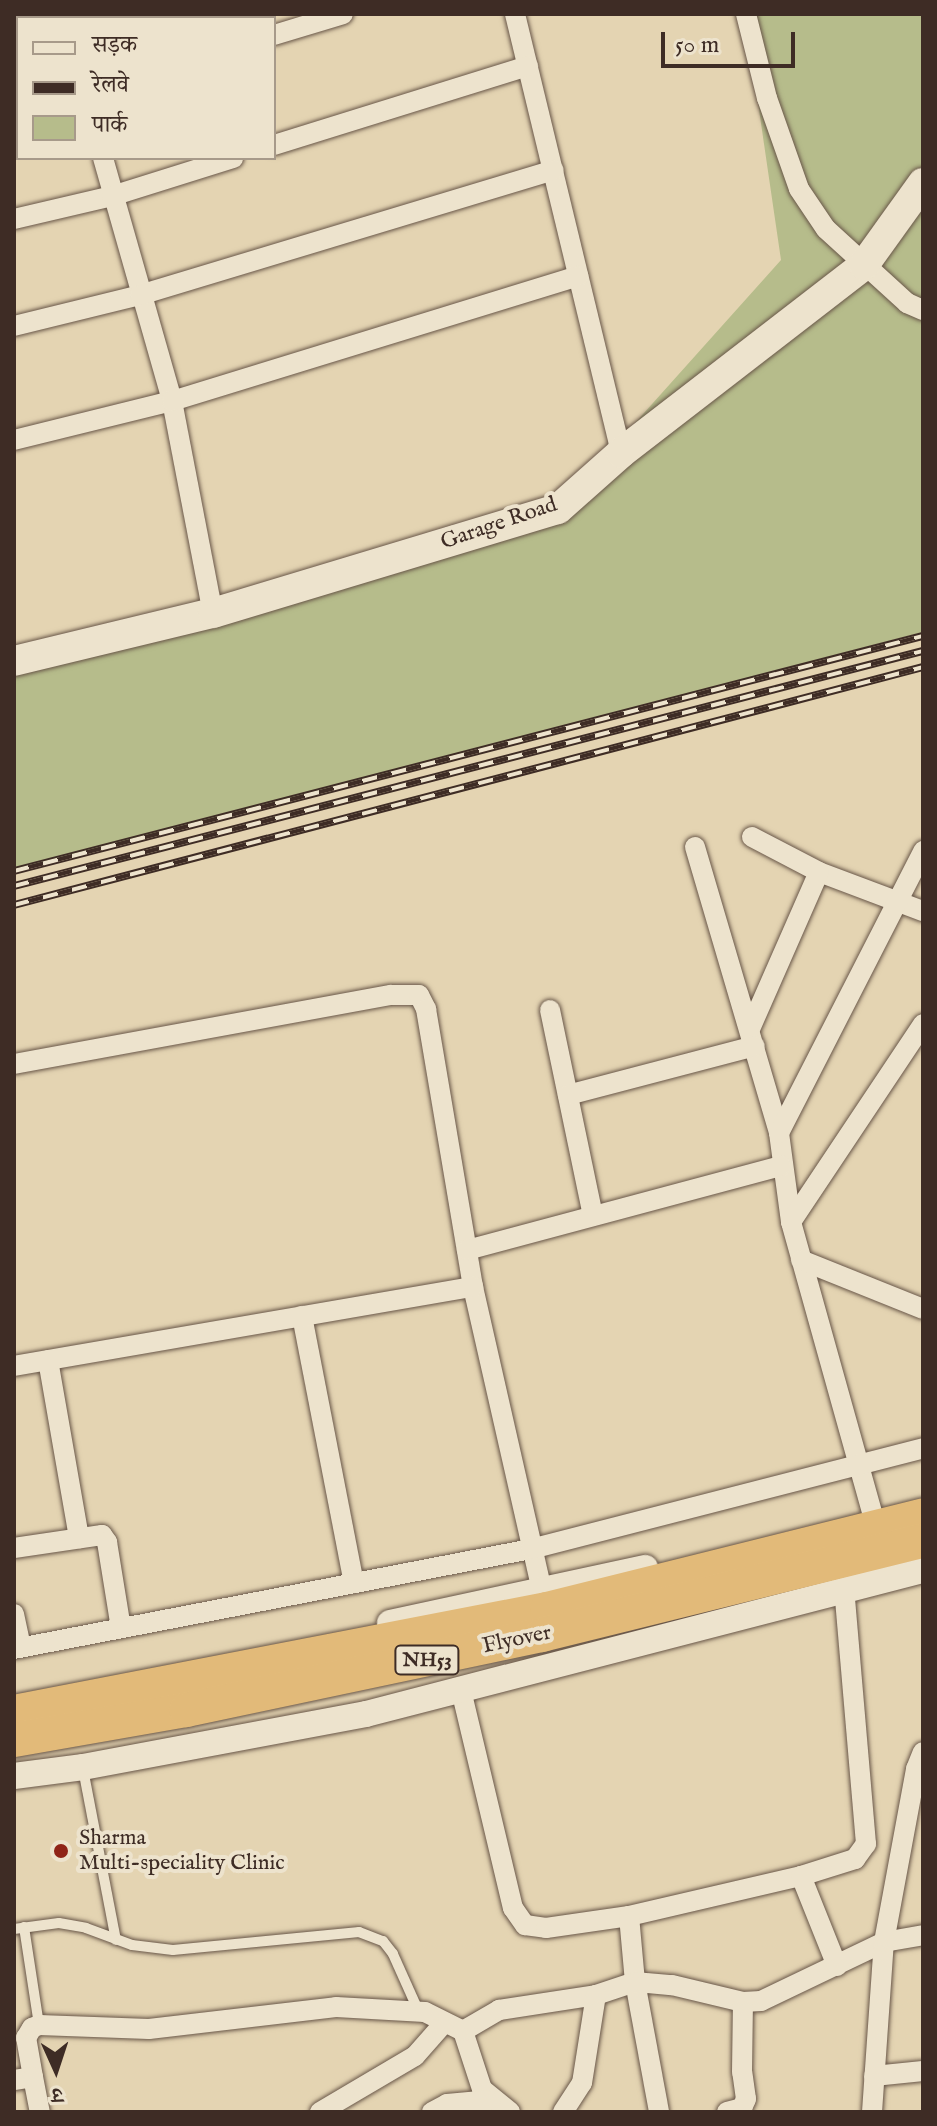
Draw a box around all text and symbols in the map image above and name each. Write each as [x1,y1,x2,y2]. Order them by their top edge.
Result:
legend [16,16,276,160]
scale bar [665,16,799,66]
text: सड़क [92,30,137,61]
text: 50 m [675,30,719,61]
text: रेलवे [92,70,129,101]
text: पार्क [92,110,127,141]
street label: Garage Road [437,492,561,556]
street label: Flyover [480,1620,554,1660]
road number: NH53 [393,1644,461,1676]
place label: Sharma Multi-speciality Clinic [79,1825,285,1876]
marker: Sharma Multi-speciality Clinic [50,1840,72,1862]
north arrow [16,2030,96,2110]
text: उ [51,2080,64,2108]

